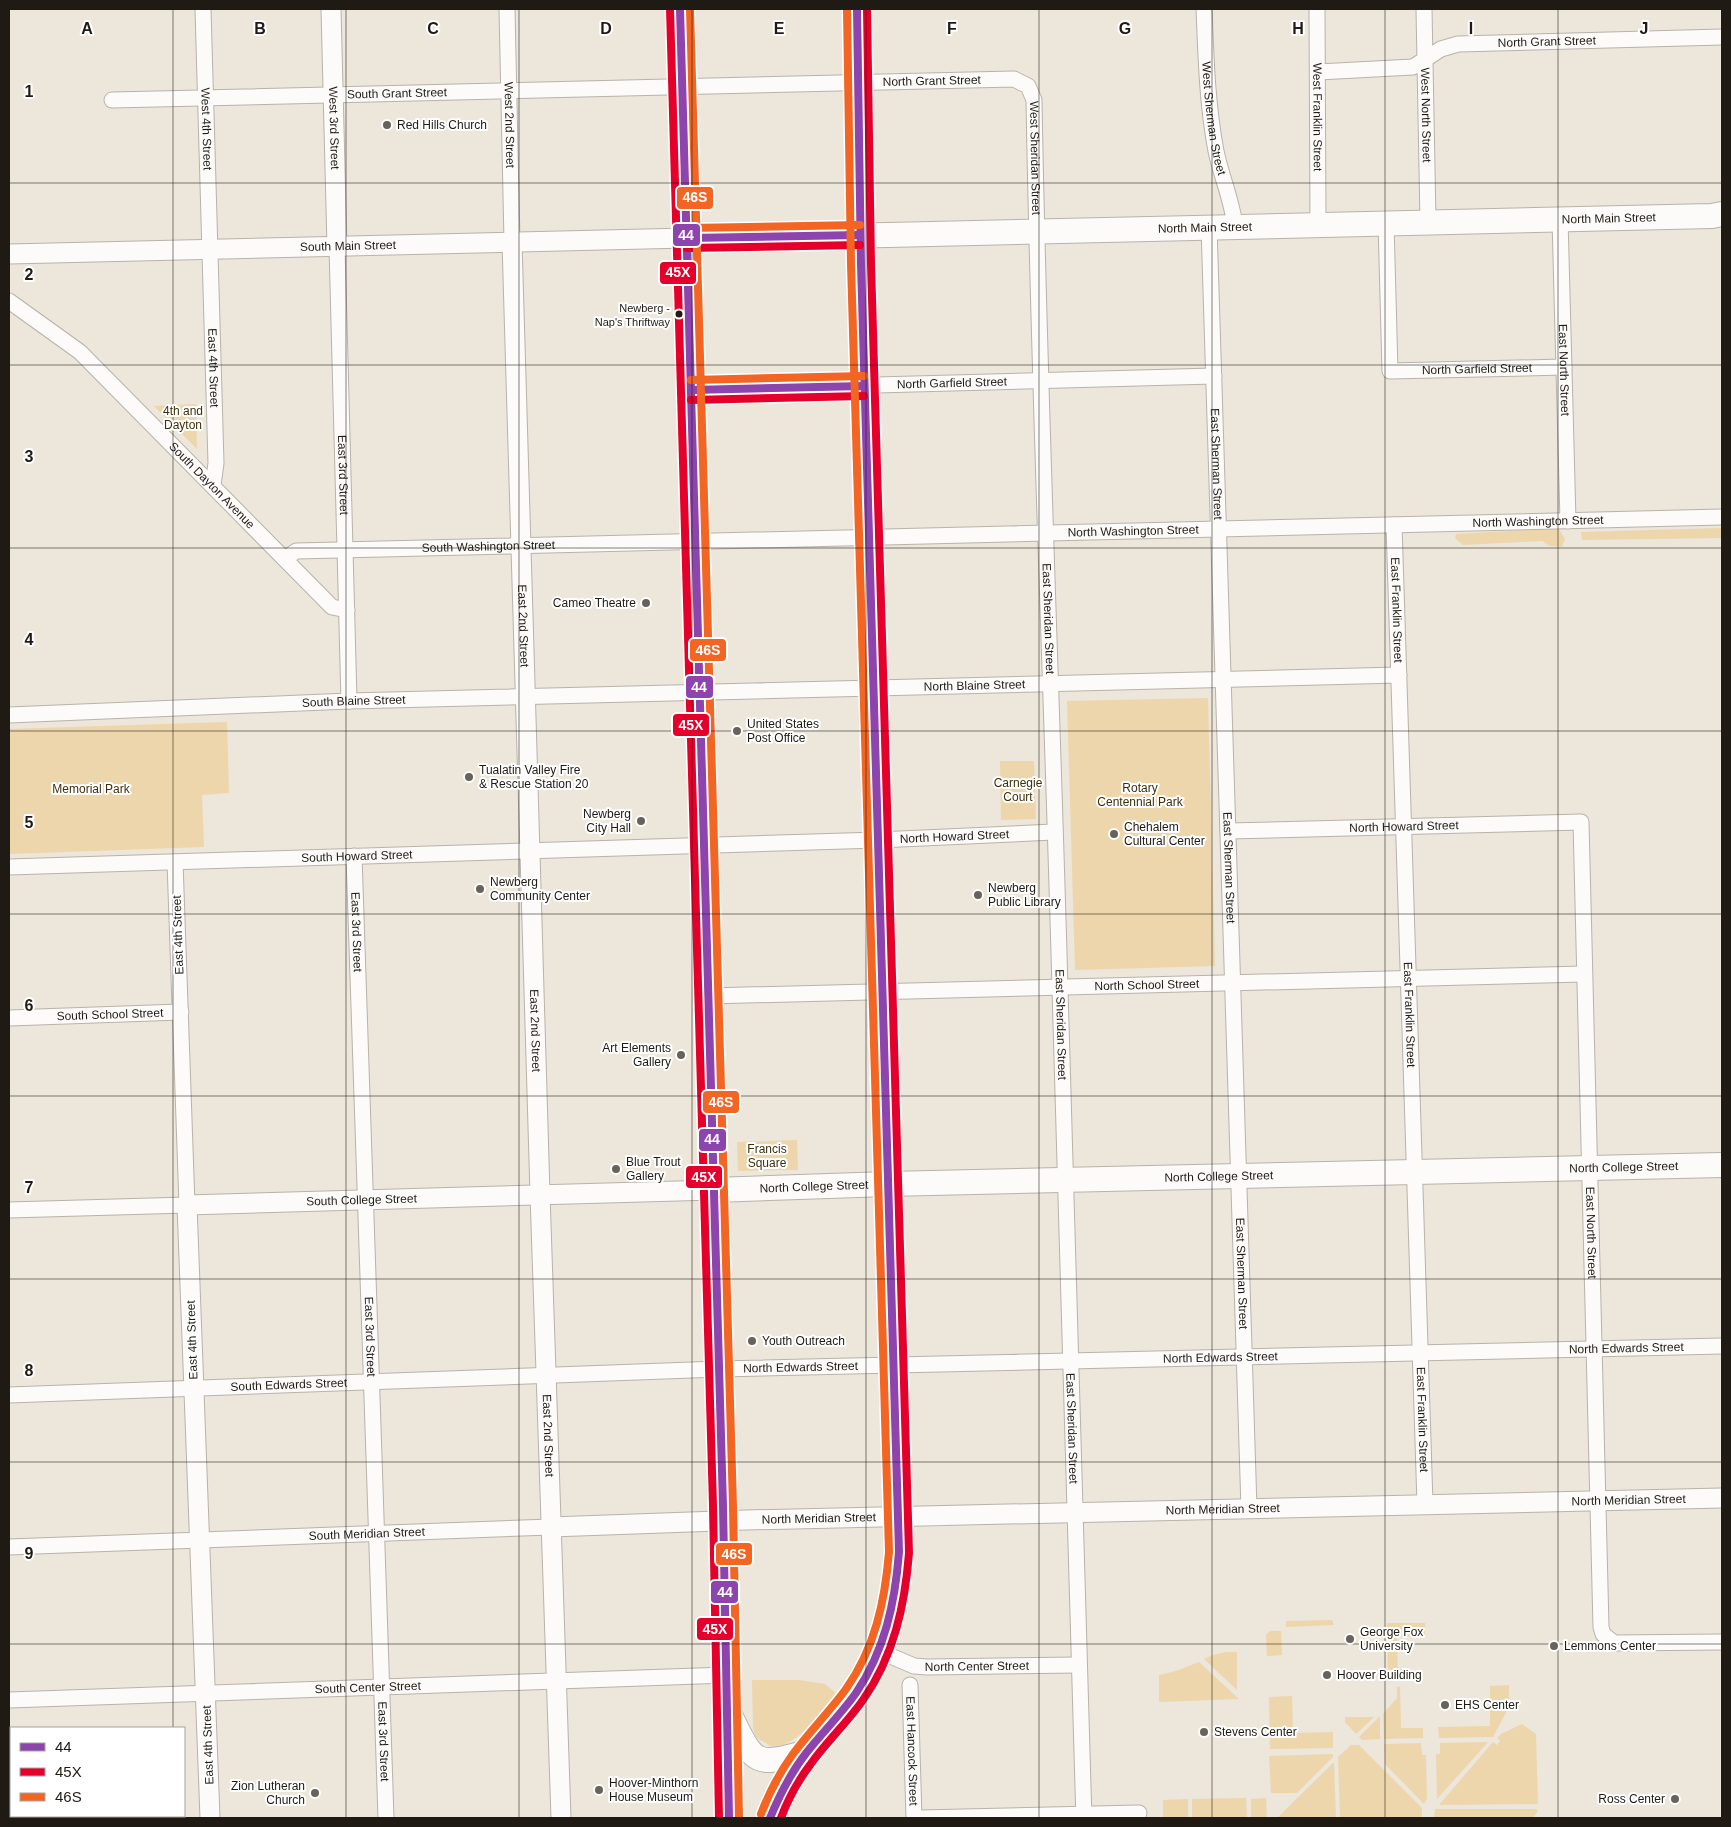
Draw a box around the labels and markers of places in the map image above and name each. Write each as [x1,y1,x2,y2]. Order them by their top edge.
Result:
place label: Red Hills Church [397,118,487,132]
marker: Red Hills Church [381,119,393,131]
place label: Newberg - Nap's Thriftway [595,302,670,328]
marker: Newberg - Nap's Thriftway [674,309,684,319]
place label: Cameo Theatre [553,596,636,610]
marker: Cameo Theatre [640,597,652,609]
place label: United States Post Office [747,717,819,745]
marker: United States Post Office [731,725,743,737]
place label: Tualatin Valley Fire & Rescue Station 20 [479,763,589,791]
marker: Tualatin Valley Fire & Rescue Station 20 [463,771,475,783]
place label: Newberg City Hall [583,807,631,835]
marker: Newberg City Hall [635,815,647,827]
place label: Chehalem Cultural Center [1124,820,1205,848]
marker: Chehalem Cultural Center [1108,828,1120,840]
place label: Newberg Community Center [490,875,590,903]
place label: Newberg Public Library [988,881,1061,909]
marker: Newberg Community Center [474,883,486,895]
marker: Newberg Public Library [972,889,984,901]
place label: Art Elements Gallery [602,1041,671,1069]
marker: Art Elements Gallery [675,1049,687,1061]
place label: Blue Trout Gallery [626,1155,681,1183]
marker: Blue Trout Gallery [610,1163,622,1175]
place label: Youth Outreach [762,1334,845,1348]
marker: Youth Outreach [746,1335,758,1347]
place label: George Fox University [1360,1625,1423,1653]
marker: George Fox University [1344,1633,1356,1645]
place label: Lemmons Center [1564,1639,1656,1653]
marker: Lemmons Center [1548,1640,1560,1652]
place label: Hoover Building [1337,1668,1422,1682]
marker: Hoover Building [1321,1669,1333,1681]
place label: EHS Center [1455,1698,1519,1712]
marker: EHS Center [1439,1699,1451,1711]
place label: Stevens Center [1214,1725,1297,1739]
marker: Stevens Center [1198,1726,1210,1738]
place label: Hoover-Minthorn House Museum [609,1776,698,1804]
place label: Zion Lutheran Church [231,1779,305,1807]
marker: Hoover-Minthorn House Museum [593,1784,605,1796]
marker: Zion Lutheran Church [309,1787,321,1799]
place label: Ross Center [1598,1792,1665,1806]
marker: Ross Center [1669,1793,1681,1805]

